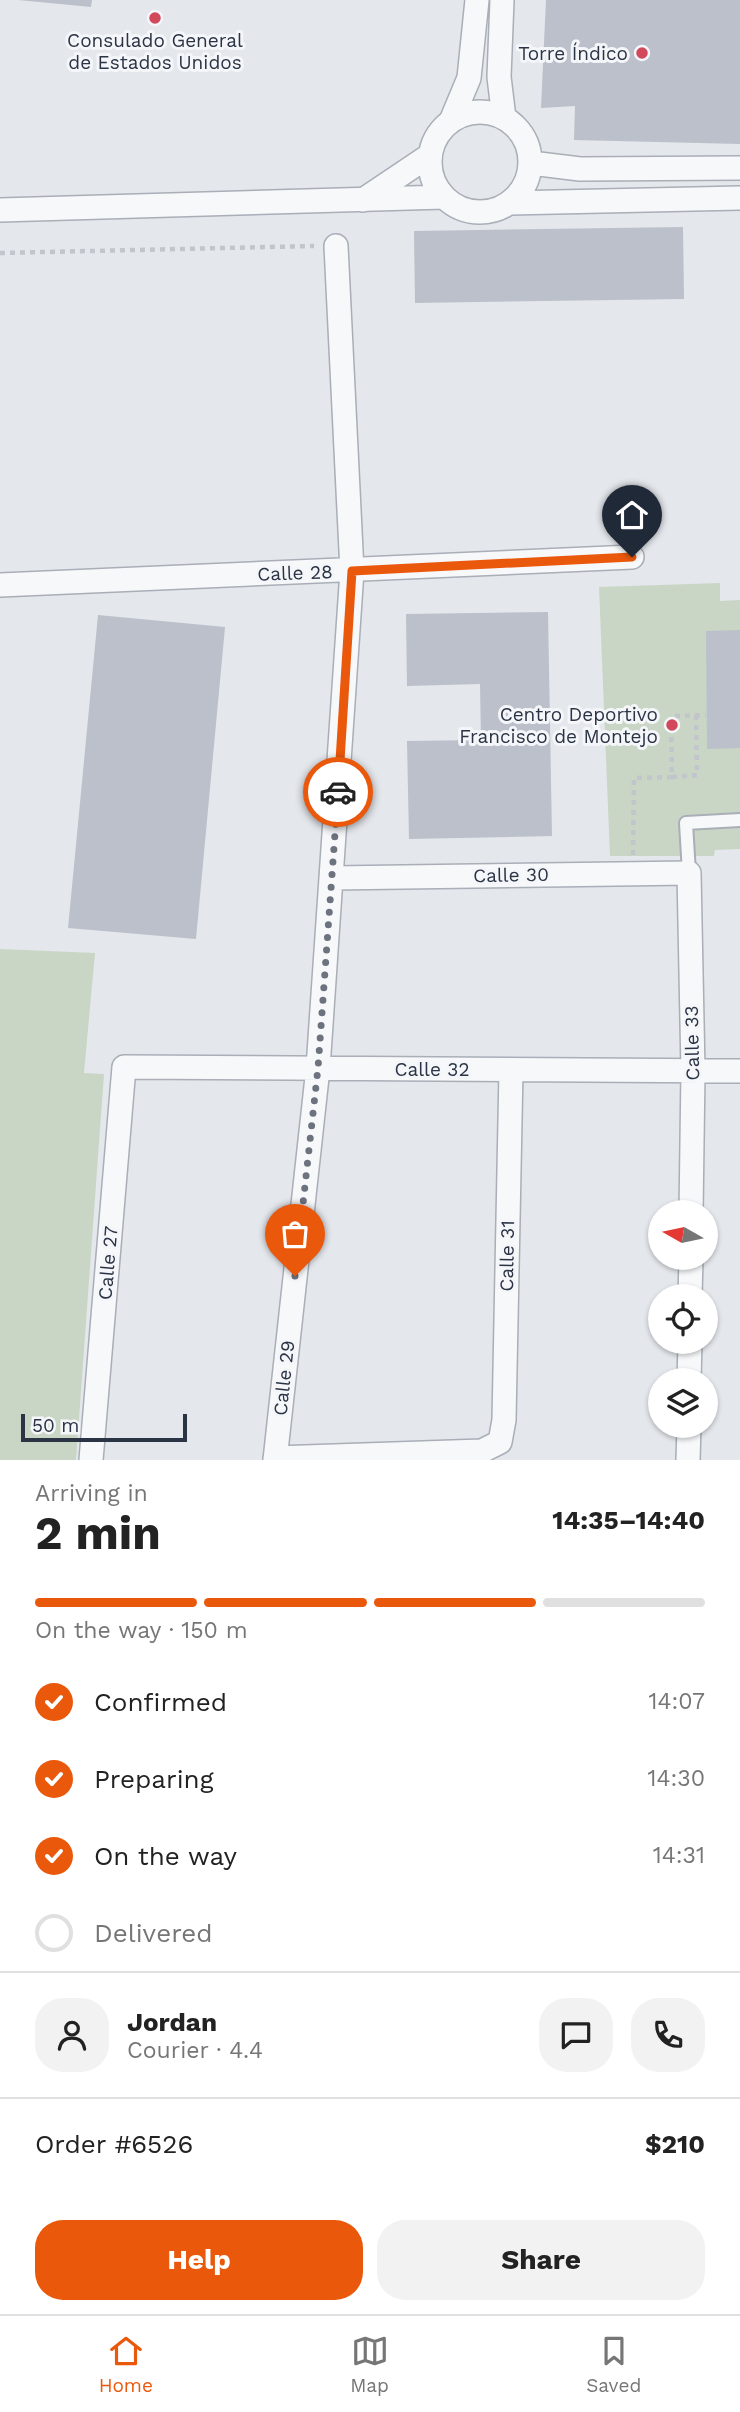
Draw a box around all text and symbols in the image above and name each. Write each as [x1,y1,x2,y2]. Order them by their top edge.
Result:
marker: Consulado General de Estados Unidos [147,10,163,26]
place label: Consulado General de Estados Unidos [67,29,243,74]
place label: Torre Índico [518,42,628,65]
marker: Torre Índico [634,45,650,61]
pin [602,485,662,557]
icon: home [613,496,651,534]
street label: Calle 28 [257,560,333,586]
place label: Centro Deportivo Francisco de Montejo [459,703,658,748]
marker: Centro Deportivo Francisco de Montejo [664,717,680,733]
courier [303,757,373,827]
icon: car [319,773,357,811]
street label: Calle 30 [473,863,549,887]
street label: Calle 33 [680,1005,704,1081]
street label: Calle 32 [394,1058,470,1081]
north arrow [648,1200,718,1270]
map controls [648,1200,718,1438]
pin [265,1204,325,1276]
icon: bag [276,1215,314,1253]
street label: Calle 31 [495,1220,519,1292]
street label: Calle 27 [93,1225,123,1301]
button: locate [648,1284,718,1354]
street label: Calle 29 [269,1339,299,1417]
button: layers [648,1368,718,1438]
scale bar [21,1411,187,1443]
text: 50 m [32,1414,79,1437]
text: Arriving in [35,1480,148,1507]
text: 14:35–14:40 [552,1505,705,1535]
text: 2 min [35,1506,161,1560]
text: On the way · 150 m [35,1617,248,1644]
icon: check [35,1683,73,1721]
text: Confirmed [94,1687,227,1717]
text: 14:07 [648,1688,705,1715]
icon: check [35,1760,73,1798]
text: Preparing [94,1764,214,1794]
text: 14:30 [647,1765,705,1792]
icon: check [35,1837,73,1875]
text: On the way [94,1841,237,1871]
text: 14:31 [653,1842,705,1869]
text: Delivered [94,1918,213,1948]
button: person [35,1998,109,2072]
button: chat [539,1998,613,2072]
button: phone [631,1998,705,2072]
text: Jordan [127,2007,217,2037]
text: Courier · 4.4 [127,2037,263,2064]
text: Order #6526 [35,2129,193,2159]
text: $210 [645,2129,705,2159]
button: Help [35,2220,363,2300]
button: Share [377,2220,705,2300]
tab: Home [99,2332,153,2397]
tab: Map [350,2332,389,2397]
tab: Saved [586,2332,641,2397]

